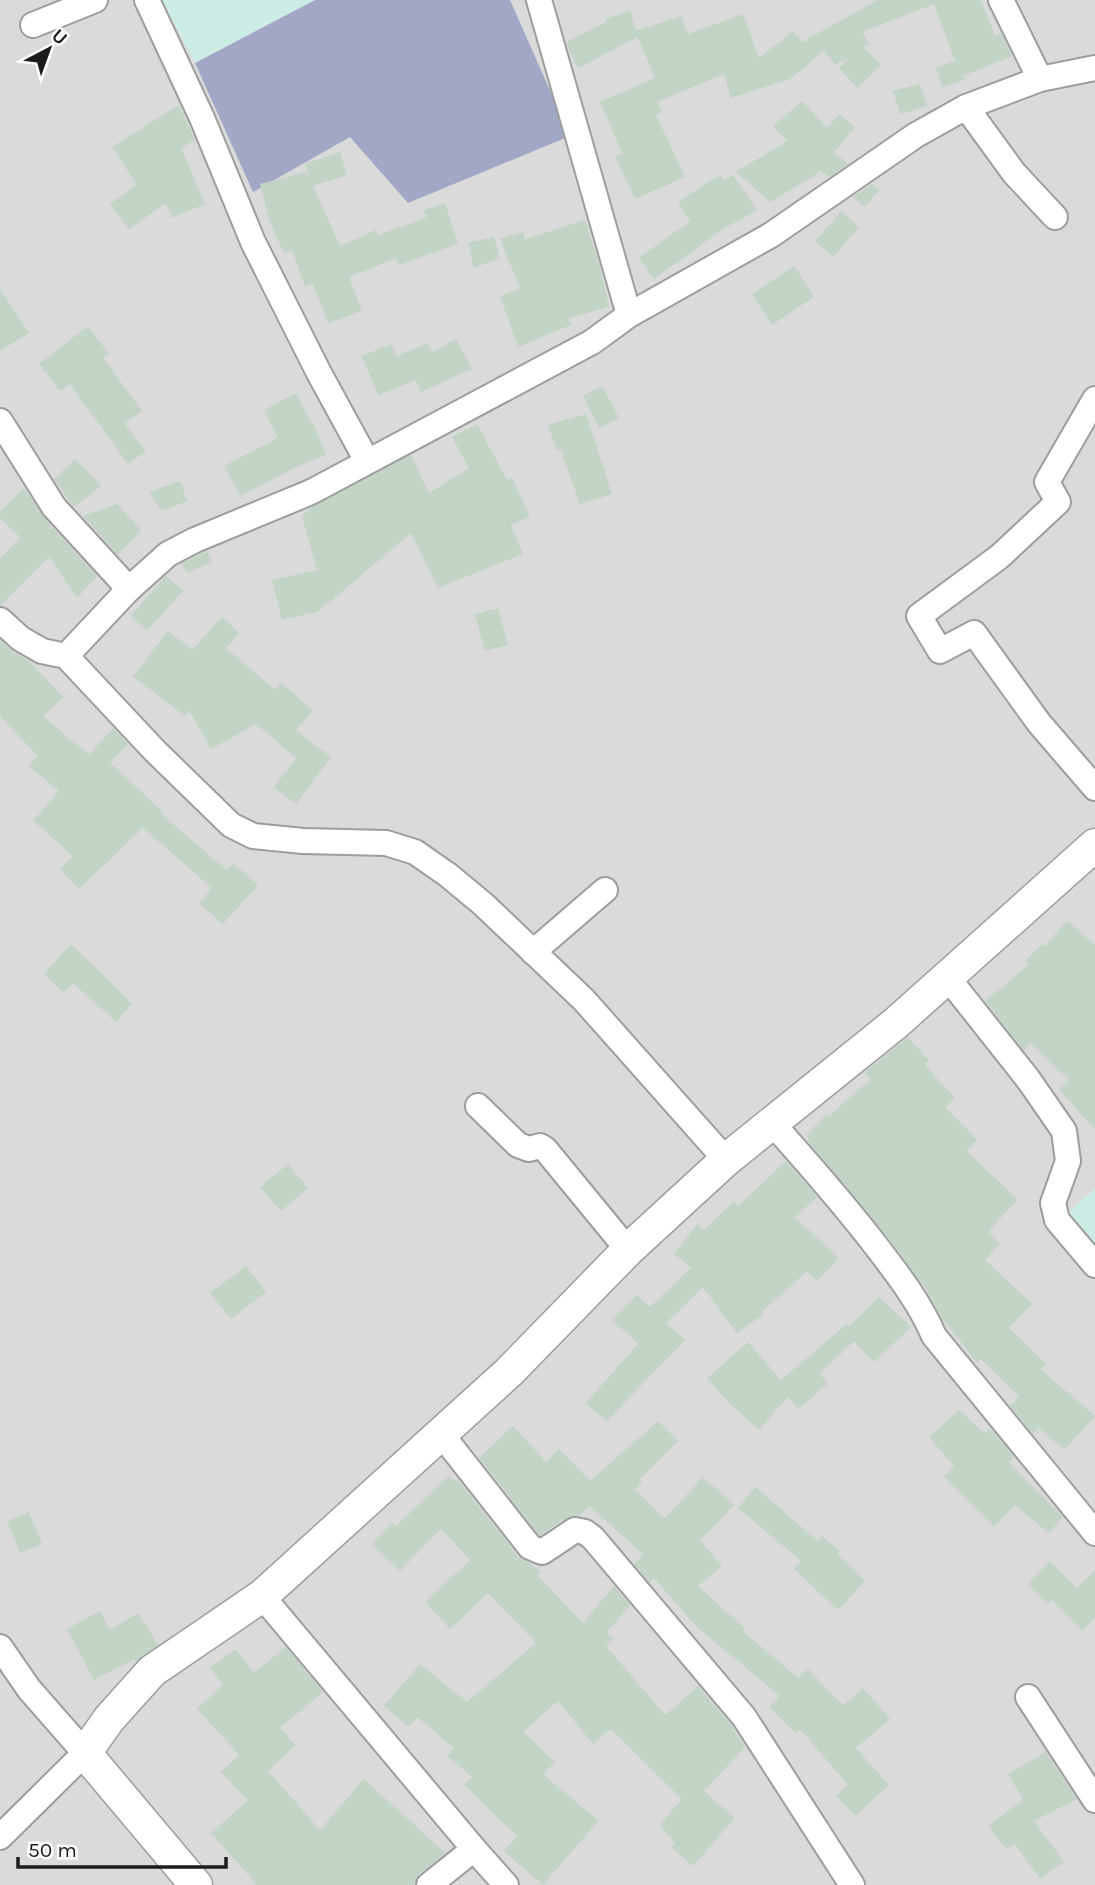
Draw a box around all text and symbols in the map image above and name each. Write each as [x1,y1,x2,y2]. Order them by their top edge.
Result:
north arrow [14,14,84,84]
text: U [47,24,72,50]
scale bar [18,1826,226,1870]
text: 50 m [28,1838,77,1862]

